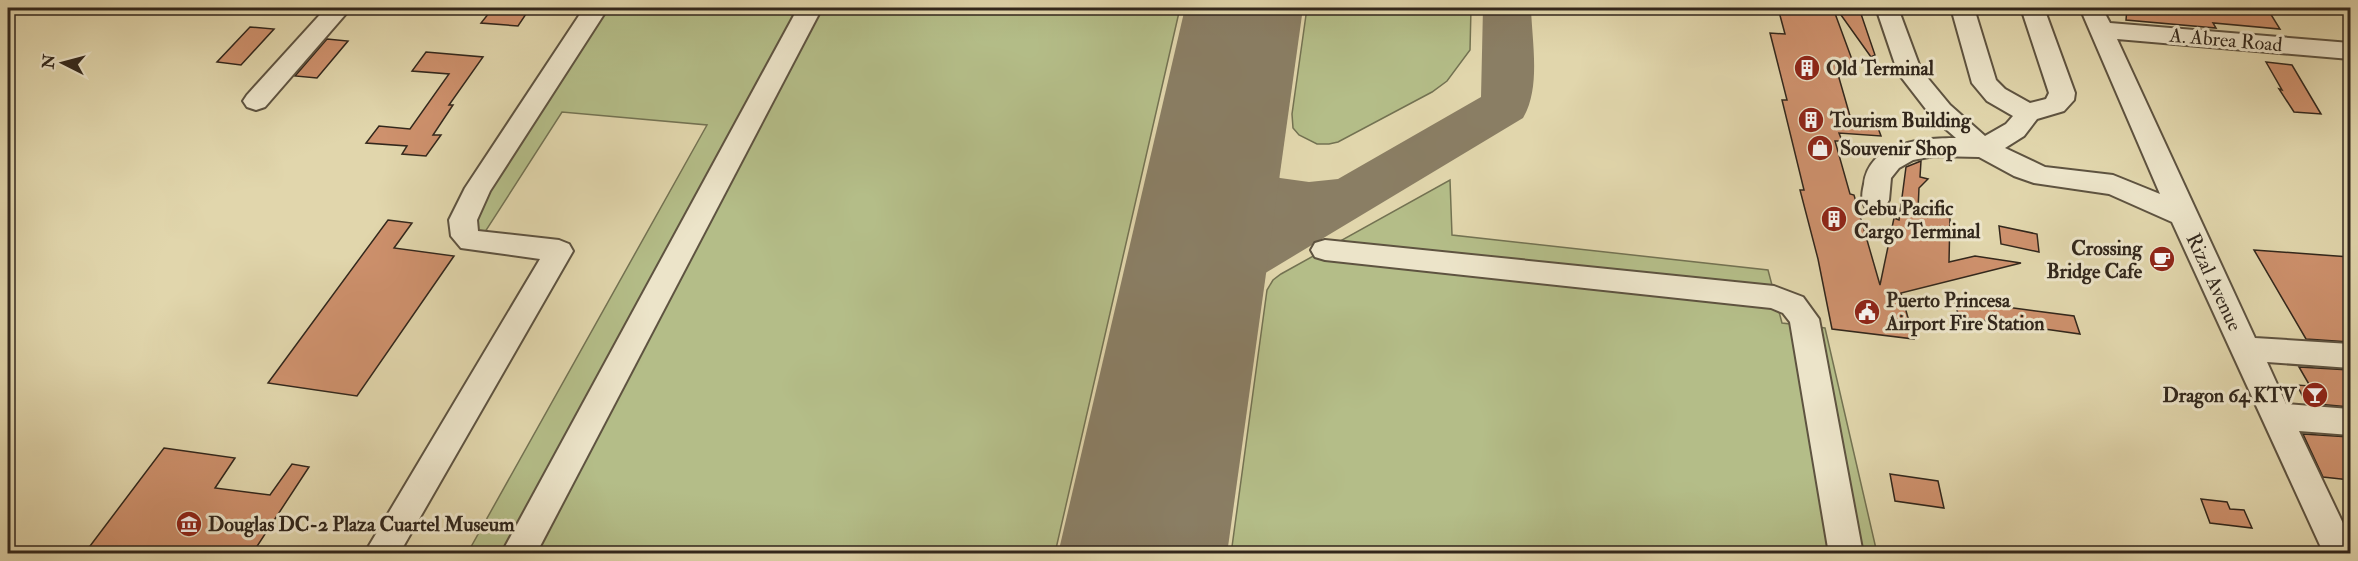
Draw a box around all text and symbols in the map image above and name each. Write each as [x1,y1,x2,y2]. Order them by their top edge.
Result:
street label: A. Abrea Road [2168,23,2284,57]
north arrow [33,33,93,93]
text: N [38,53,60,71]
building icon: Old Terminal [1792,53,1822,83]
place label: Old Terminal [1826,56,1935,81]
building icon: Tourism Building [1796,105,1826,135]
place label: Tourism Building [1829,108,1972,134]
shop icon: Souvenir Shop [1805,133,1835,163]
place label: Souvenir Shop [1840,136,1957,162]
place label: Cebu Pacific Cargo Terminal [1854,196,1981,245]
building icon: Cebu Pacific Cargo Terminal [1819,204,1849,234]
street label: Rizal Avenue [2181,229,2247,335]
place label: Crossing Bridge Cafe [2047,236,2143,285]
cafe icon: Crossing Bridge Cafe [2147,244,2177,274]
place label: Puerto Princesa Airport Fire Station [1885,288,2045,337]
public building icon: Puerto Princesa Airport Fire Station [1852,297,1882,327]
bar icon: Dragon 64 KTV [2300,380,2330,410]
place label: Dragon 64 KTV [2162,383,2298,409]
museum icon: Douglas DC-2 Plaza Cuartel Museum [174,509,204,539]
place label: Douglas DC-2 Plaza Cuartel Museum [208,512,515,538]

